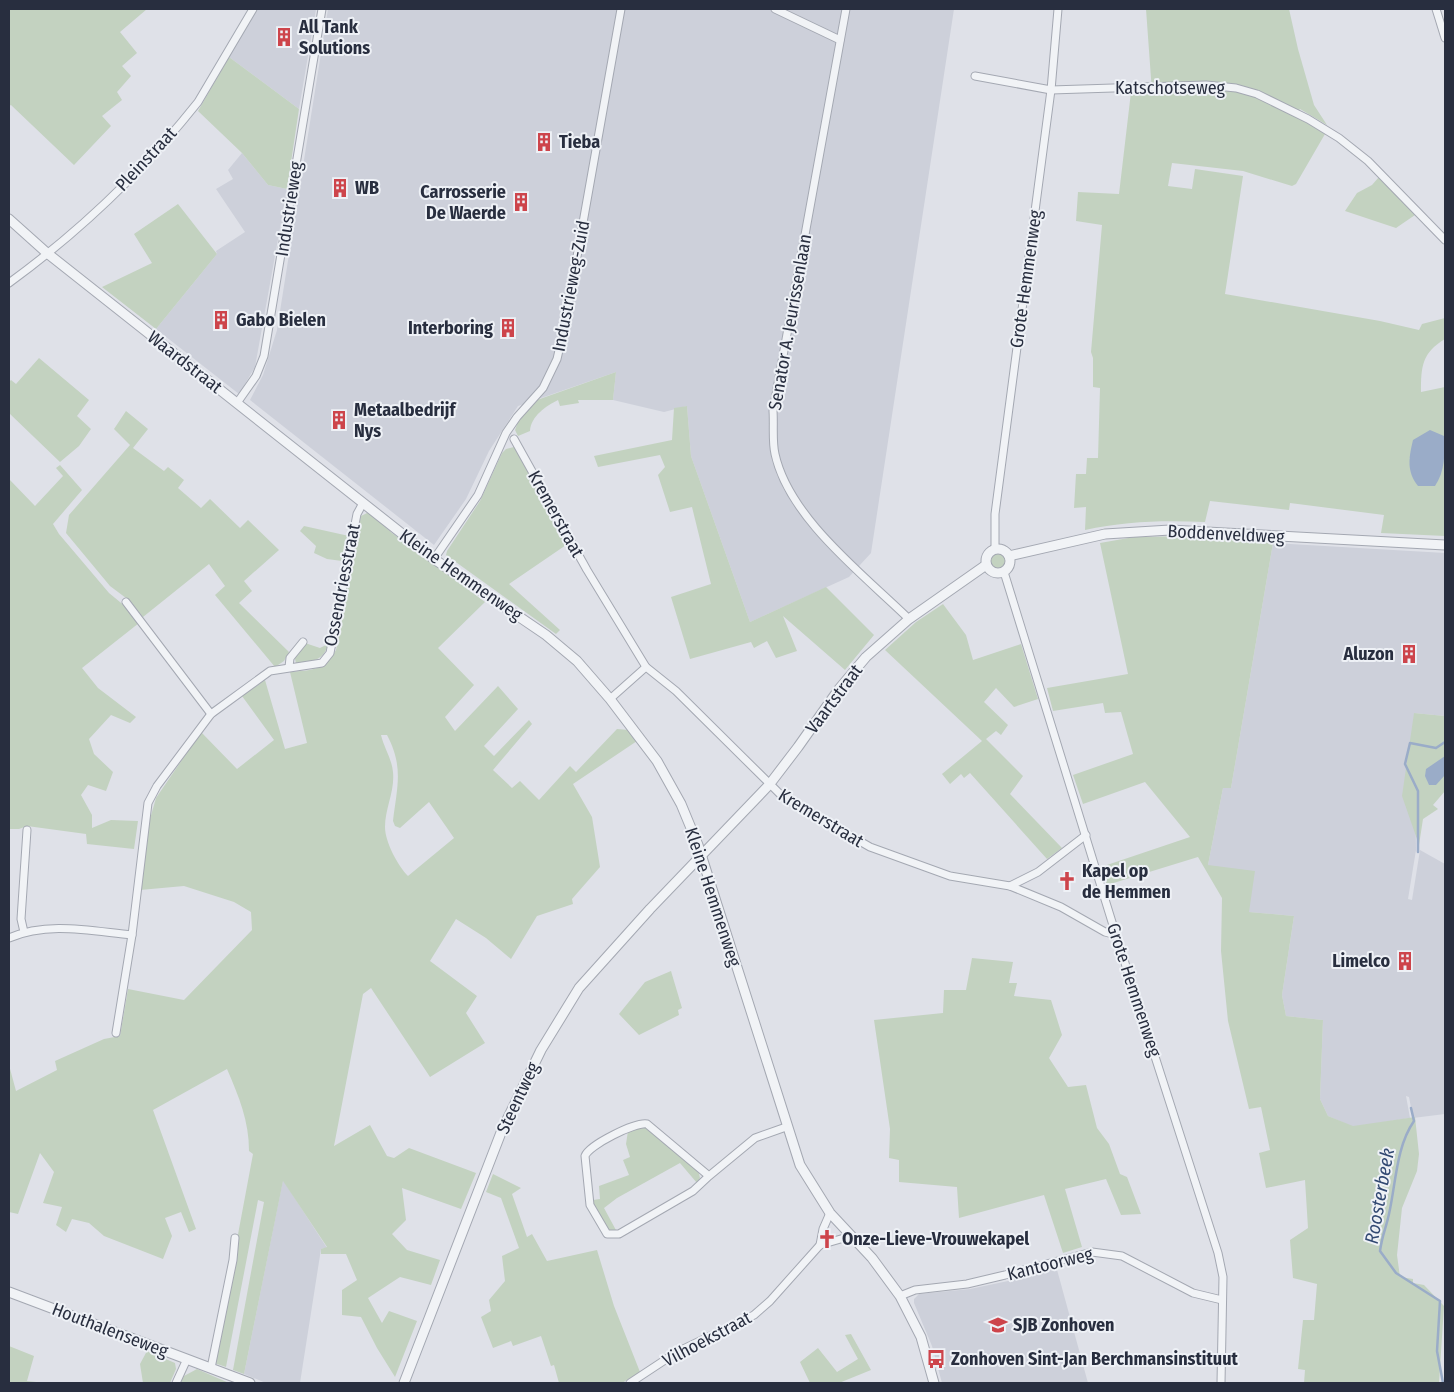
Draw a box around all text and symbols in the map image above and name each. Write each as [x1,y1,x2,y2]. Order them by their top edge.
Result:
place label: All Tank Solutions [298,16,370,59]
building icon: All Tank Solutions [273,26,295,48]
street label: Katschotseweg [1115,77,1226,99]
street label: Pleinstraat [111,122,181,196]
building icon: Tieba [533,131,555,153]
place label: Tieba [559,131,600,153]
street label: Industrieweg [271,159,307,258]
building icon: WB [329,177,351,199]
place label: WB [355,177,379,199]
place label: Carrosserie De Waerde [420,181,506,224]
building icon: Carrosserie De Waerde [510,191,532,213]
street label: Grote Hemmenweg [1005,208,1047,350]
street label: Industrieweg-Zuid [547,218,595,354]
street label: Senator A. Jeurissenlaan [764,232,816,412]
building icon: Gabo Bielen [210,309,232,331]
place label: Gabo Bielen [236,309,326,331]
place label: Interboring [408,317,493,339]
building icon: Interboring [497,317,519,339]
street label: Waardstraat [143,326,227,398]
place label: Metaalbedrijf Nys [354,399,457,442]
building icon: Metaalbedrijf Nys [328,409,350,431]
street label: Kremerstraat [523,467,589,561]
street label: Boddenveldweg [1167,520,1286,548]
street label: Ossendriesstraat [319,522,365,648]
street label: Kleine Hemmenweg [395,524,527,626]
place label: Aluzon [1343,643,1394,665]
building icon: Aluzon [1398,643,1420,665]
street label: Vaartstraat [801,660,867,738]
street label: Kremerstraat [774,784,868,852]
street label: Kleine Hemmenweg [680,825,746,970]
place label: Kapel op de Hemmen [1082,860,1171,903]
church icon: Kapel op de Hemmen [1056,870,1078,892]
street label: Grote Hemmenweg [1102,920,1166,1060]
place label: Limelco [1332,950,1390,972]
building icon: Limelco [1394,950,1416,972]
street label: Steentweg [492,1058,544,1137]
water label: Roosterbeek [1360,1146,1399,1246]
church icon: Onze-Lieve-Vrouwekapel [816,1228,838,1250]
place label: Onze-Lieve-Vrouwekapel [842,1228,1029,1250]
street label: Kantoorweg [1005,1243,1096,1285]
street label: Houthalenseweg [49,1298,172,1362]
street label: Vilhoekstraat [659,1306,755,1372]
school or university icon: SJB Zonhoven [987,1314,1009,1336]
place label: SJB Zonhoven [1013,1314,1115,1336]
bus stop icon: Zonhoven Sint-Jan Berchmansinstituut [925,1348,947,1370]
place label: Zonhoven Sint-Jan Berchmansinstituut [951,1348,1238,1370]

